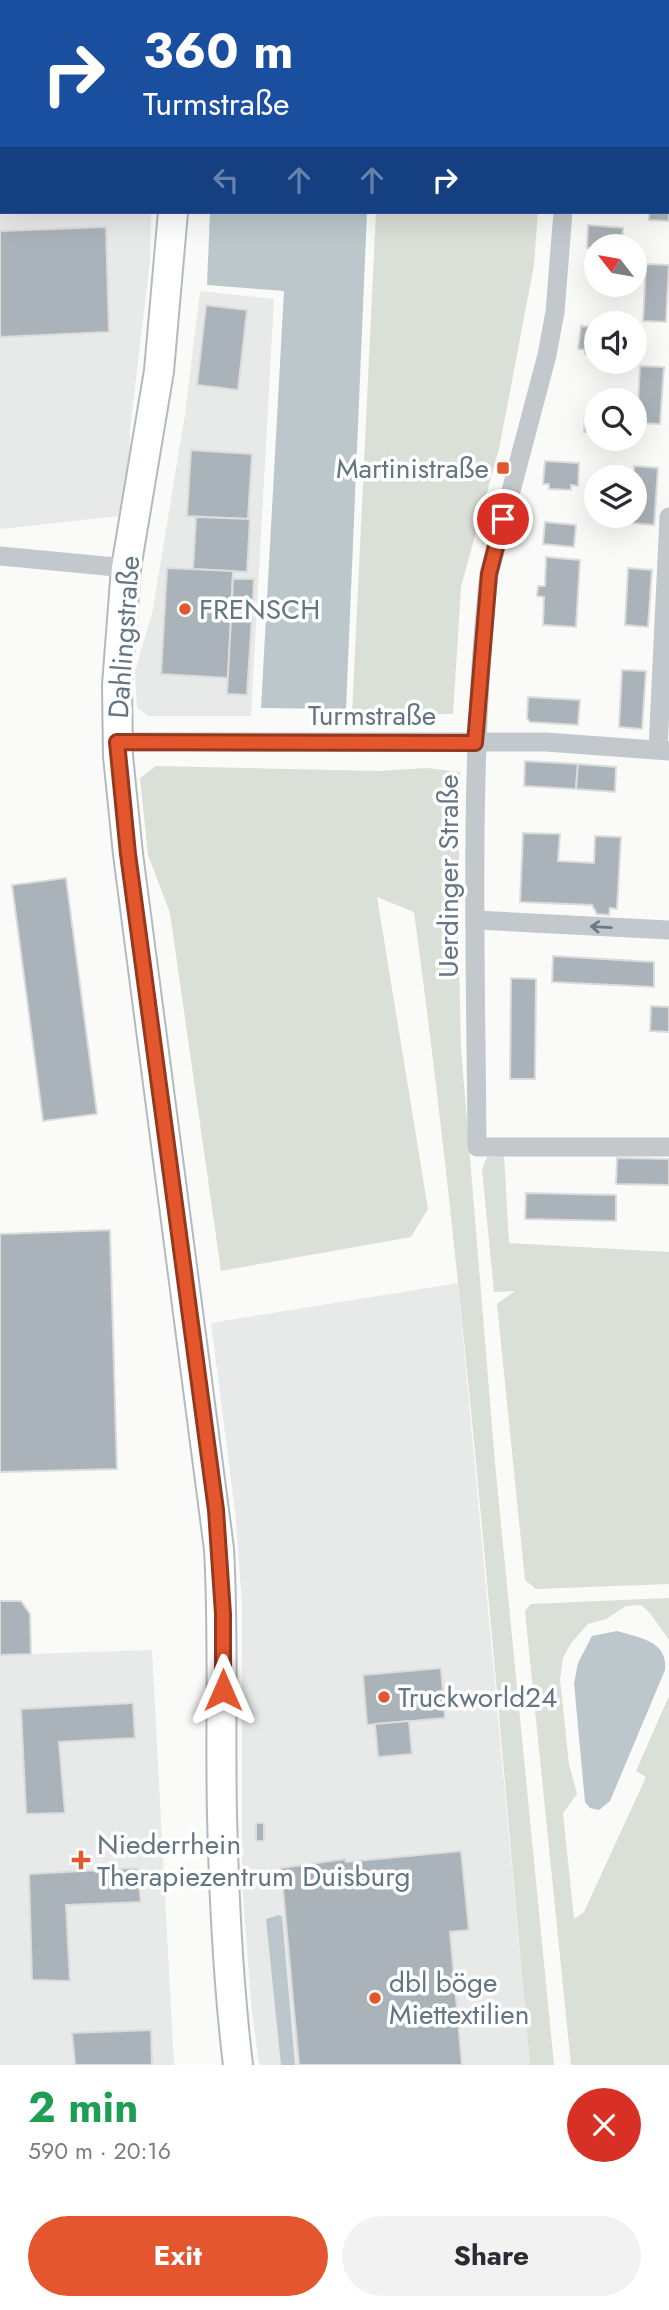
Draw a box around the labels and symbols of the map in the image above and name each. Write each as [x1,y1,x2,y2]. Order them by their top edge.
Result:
north arrow [584,234,648,298]
place label: Martinistraße [336,448,489,489]
marker: Martinistraße [495,460,511,476]
pin [473,489,533,549]
street label: Dahlingstraße [98,554,150,720]
place label: FRENSCH [199,589,320,630]
marker: FRENSCH [177,601,193,617]
street label: Turmstraße [308,695,436,736]
street label: Uerdinger Straße [428,774,469,978]
one-way arrow [590,920,613,933]
position arrow [186,1653,260,1727]
place label: Truckworld24 [398,1677,557,1718]
marker: Truckworld24 [376,1689,392,1705]
place label: Niederrhein Therapiezentrum Duisburg [97,1824,410,1897]
marker: Niederrhein Therapiezentrum Duisburg [71,1850,91,1870]
place label: dbl böge Miettextilien [389,1962,529,2035]
marker: dbl böge Miettextilien [367,1990,383,2006]

